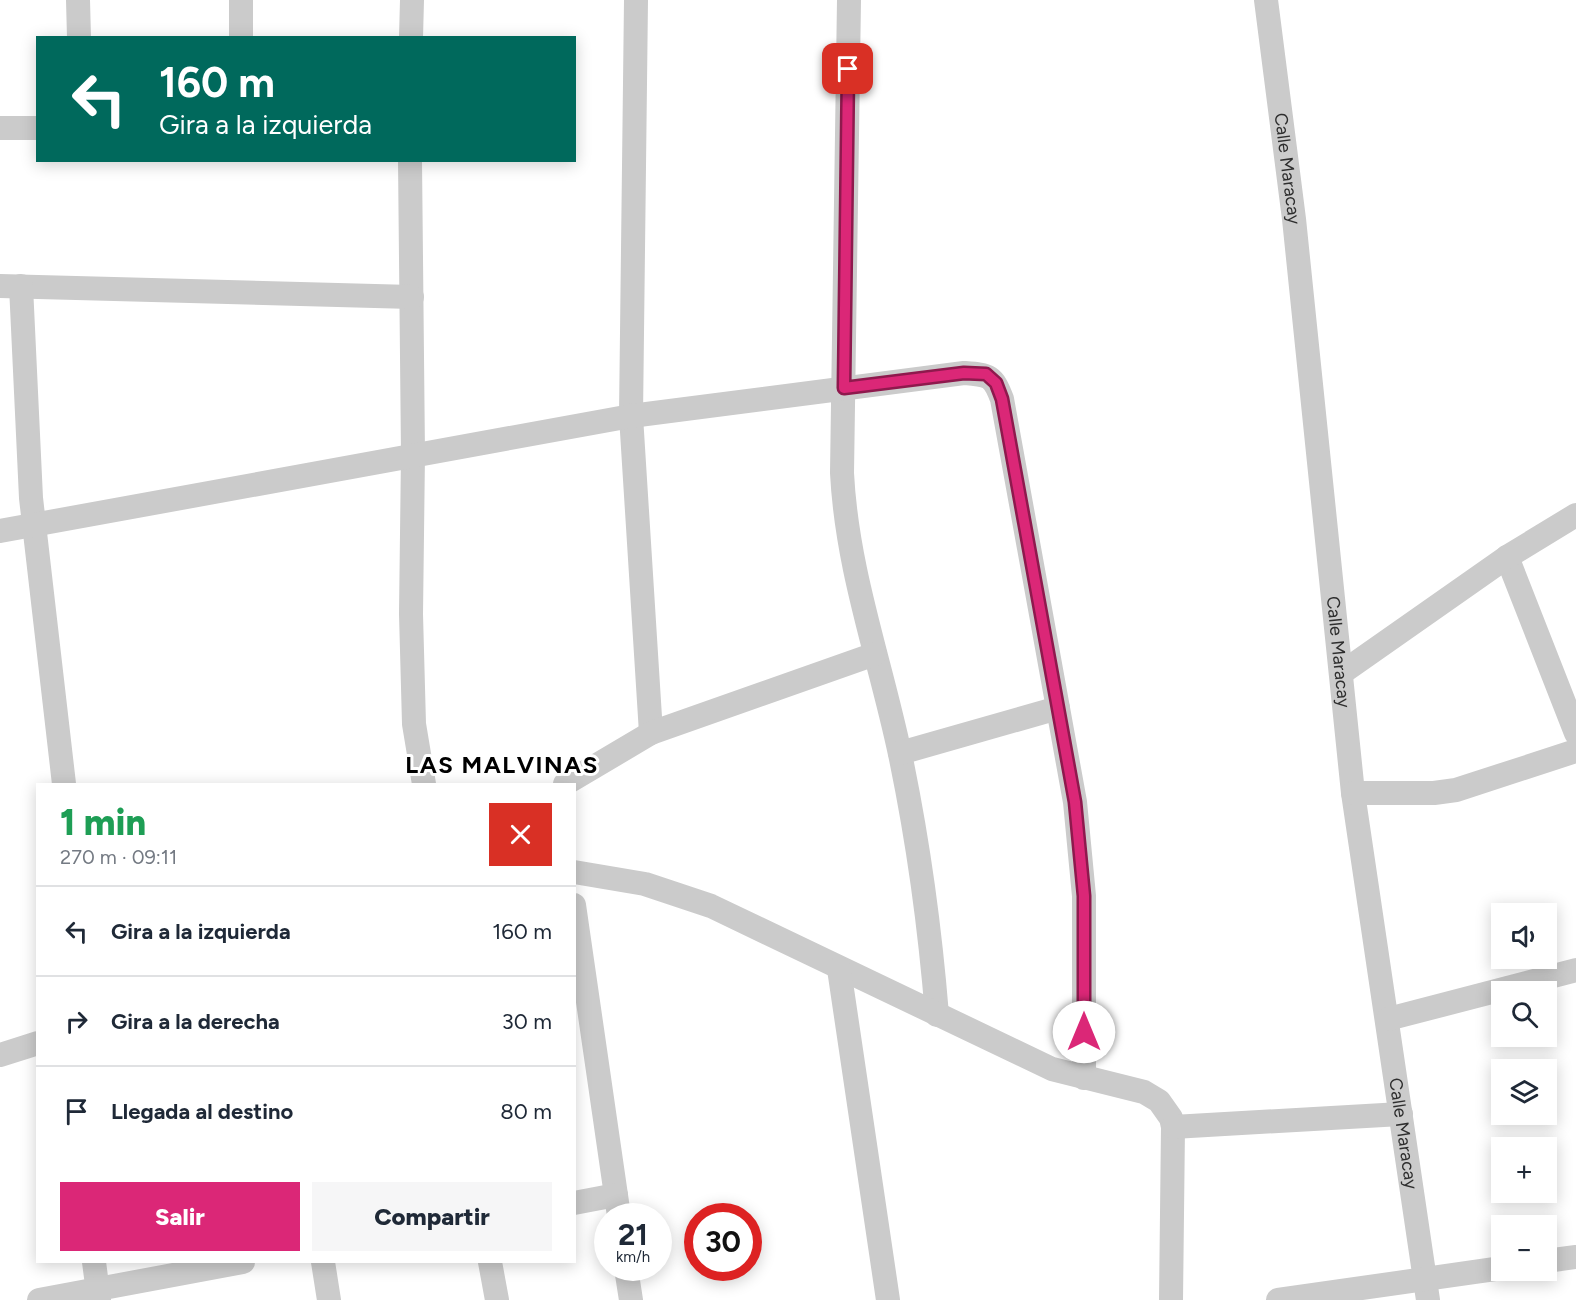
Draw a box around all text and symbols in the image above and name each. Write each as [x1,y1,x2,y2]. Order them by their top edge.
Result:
pin [822,43,873,94]
icon: arrive [831,52,864,85]
text: 160 m [159,57,275,108]
icon: left [60,60,138,138]
text: Gira a la izquierda [159,108,372,141]
street label: Calle Maracay [1270,112,1306,226]
street label: Calle Maracay [1322,595,1355,709]
district label: LAS MALVINAS [405,750,599,779]
text: 1 min [60,801,146,844]
button: close [489,803,552,866]
text: 270 m · 09:11 [60,845,177,869]
map controls [1491,903,1557,1281]
button: sound [1491,903,1557,969]
icon: left [60,915,93,948]
text: Gira a la izquierda [111,918,291,945]
text: 160 m [492,918,552,945]
button: search [1491,981,1557,1047]
position arrow [1052,1000,1116,1064]
icon: right [60,1005,93,1038]
text: Gira a la derecha [111,1008,280,1035]
text: 30 m [502,1008,552,1035]
button: layers [1491,1059,1557,1125]
street label: Calle Maracay [1384,1076,1423,1191]
icon: arrive [60,1095,93,1128]
text: Llegada al destino [111,1098,293,1125]
text: 80 m [500,1098,552,1125]
button: + [1491,1137,1557,1203]
button: Salir [60,1182,300,1251]
button: Compartir [312,1182,552,1251]
speed limit sign: 30 [684,1203,762,1281]
button: − [1491,1215,1557,1281]
text: 21 [618,1216,648,1253]
text: km/h [616,1248,650,1266]

